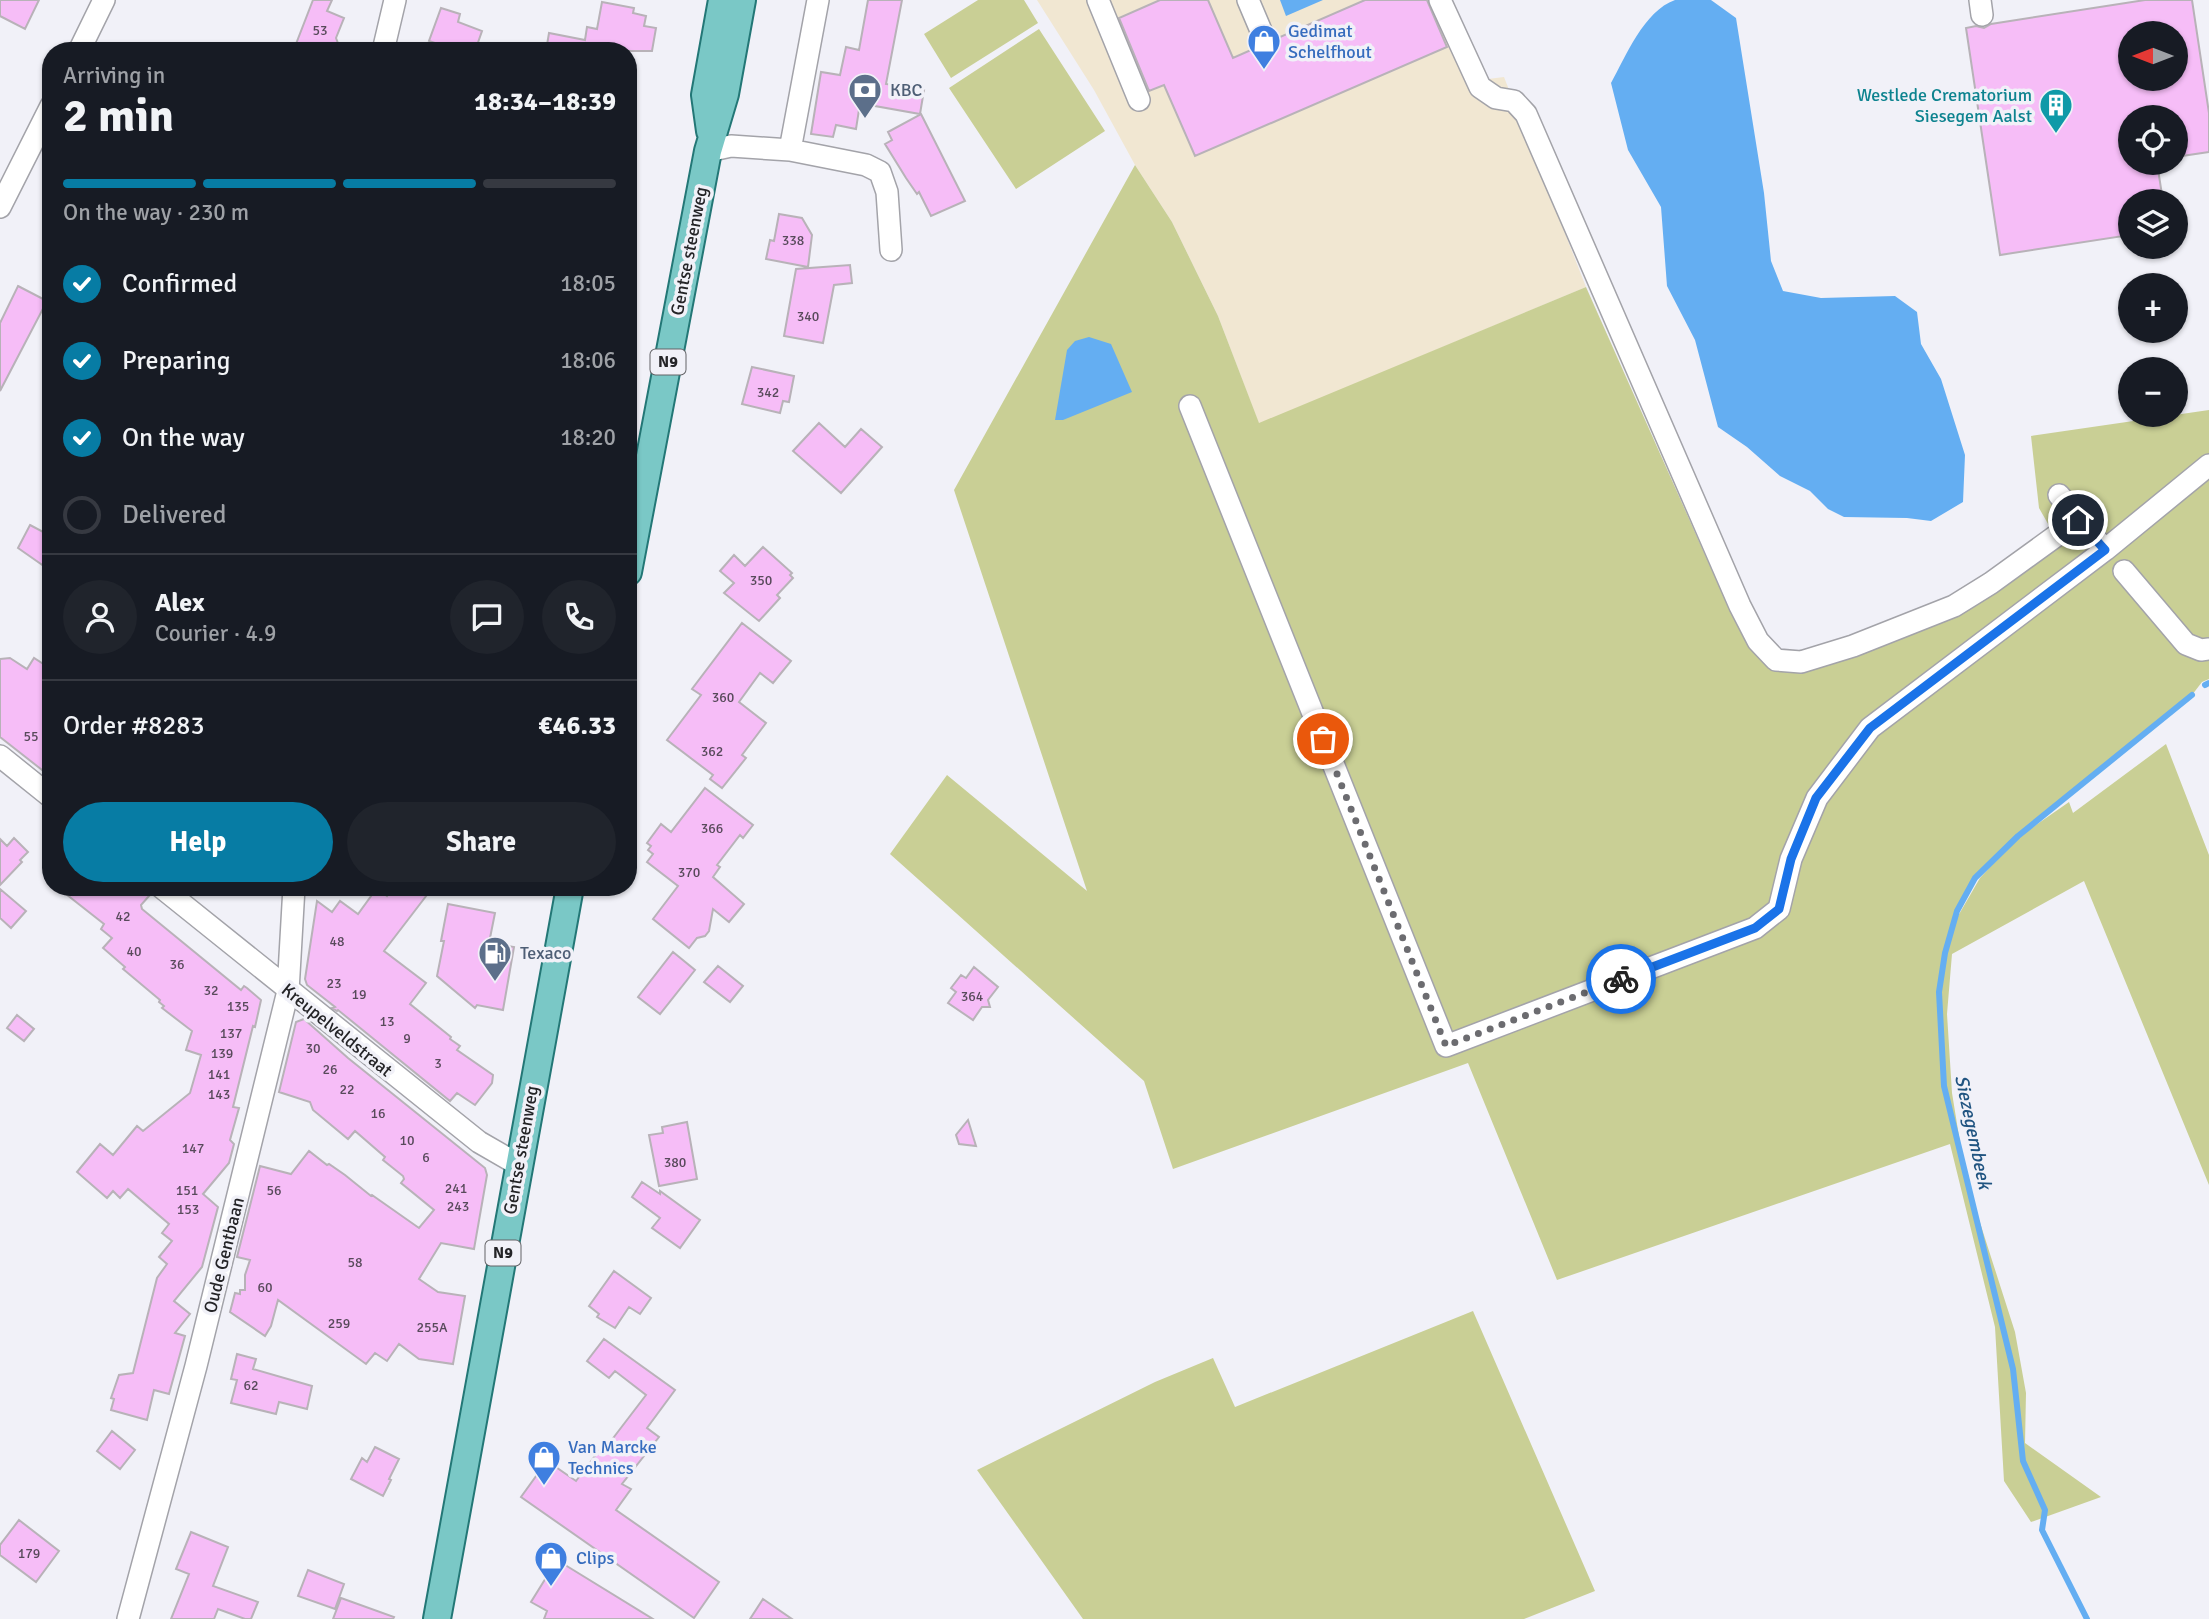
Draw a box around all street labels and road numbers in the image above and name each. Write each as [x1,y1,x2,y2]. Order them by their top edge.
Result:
street label: Gentse steenweg [666,185,712,317]
road number: N9 [650,350,686,374]
street label: Kreupelveldstraat [277,979,397,1081]
street label: Gentse steenweg [499,1084,543,1216]
street label: Oude Gentbaan [199,1195,249,1315]
road number: N9 [486,1240,520,1266]

